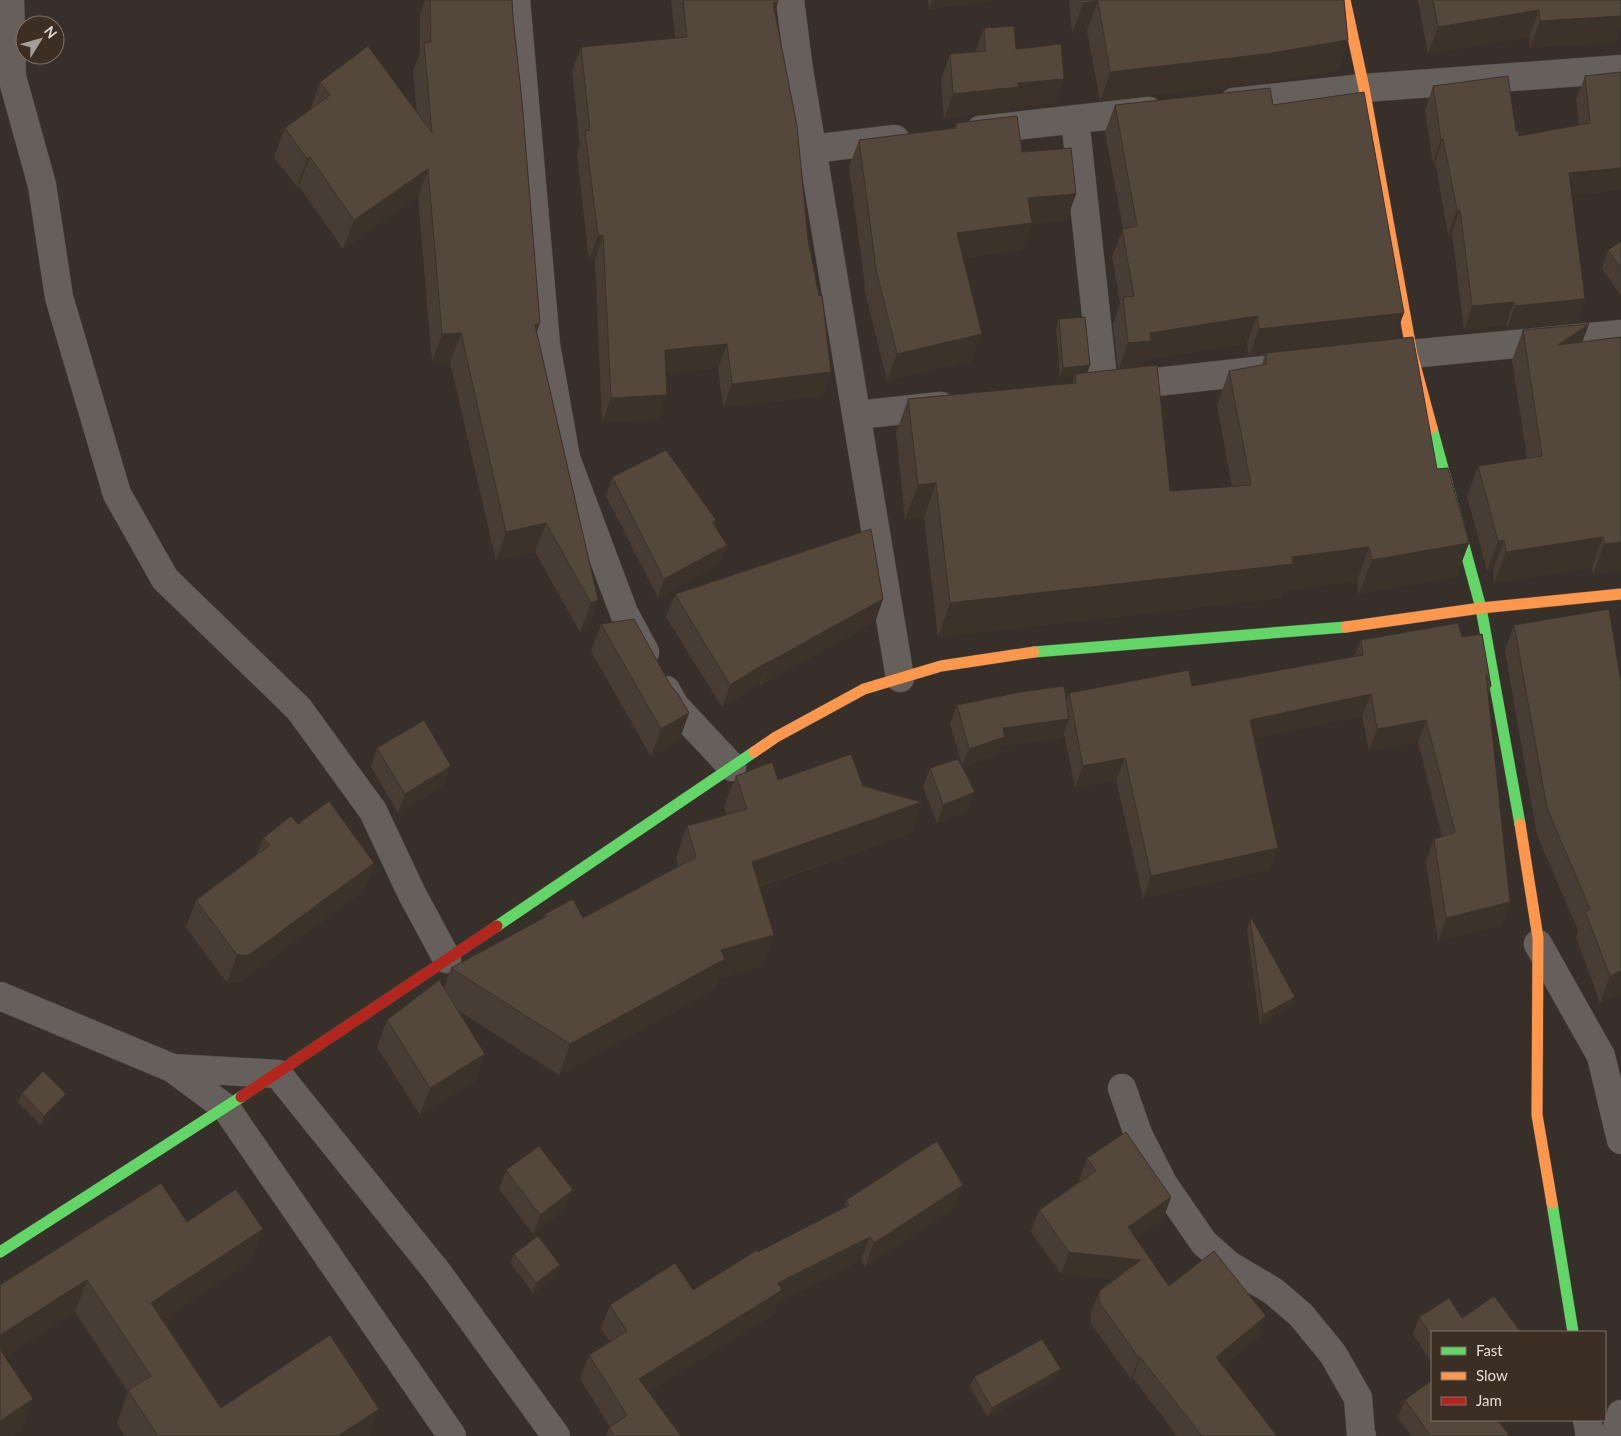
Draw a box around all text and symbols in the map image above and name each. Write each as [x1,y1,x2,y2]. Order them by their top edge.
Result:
north arrow [15,15,65,65]
text: N [41,22,61,41]
legend [1431,1331,1606,1421]
text: Fast [1476,1341,1503,1359]
text: Slow [1476,1366,1508,1384]
text: Jam [1476,1391,1502,1409]

